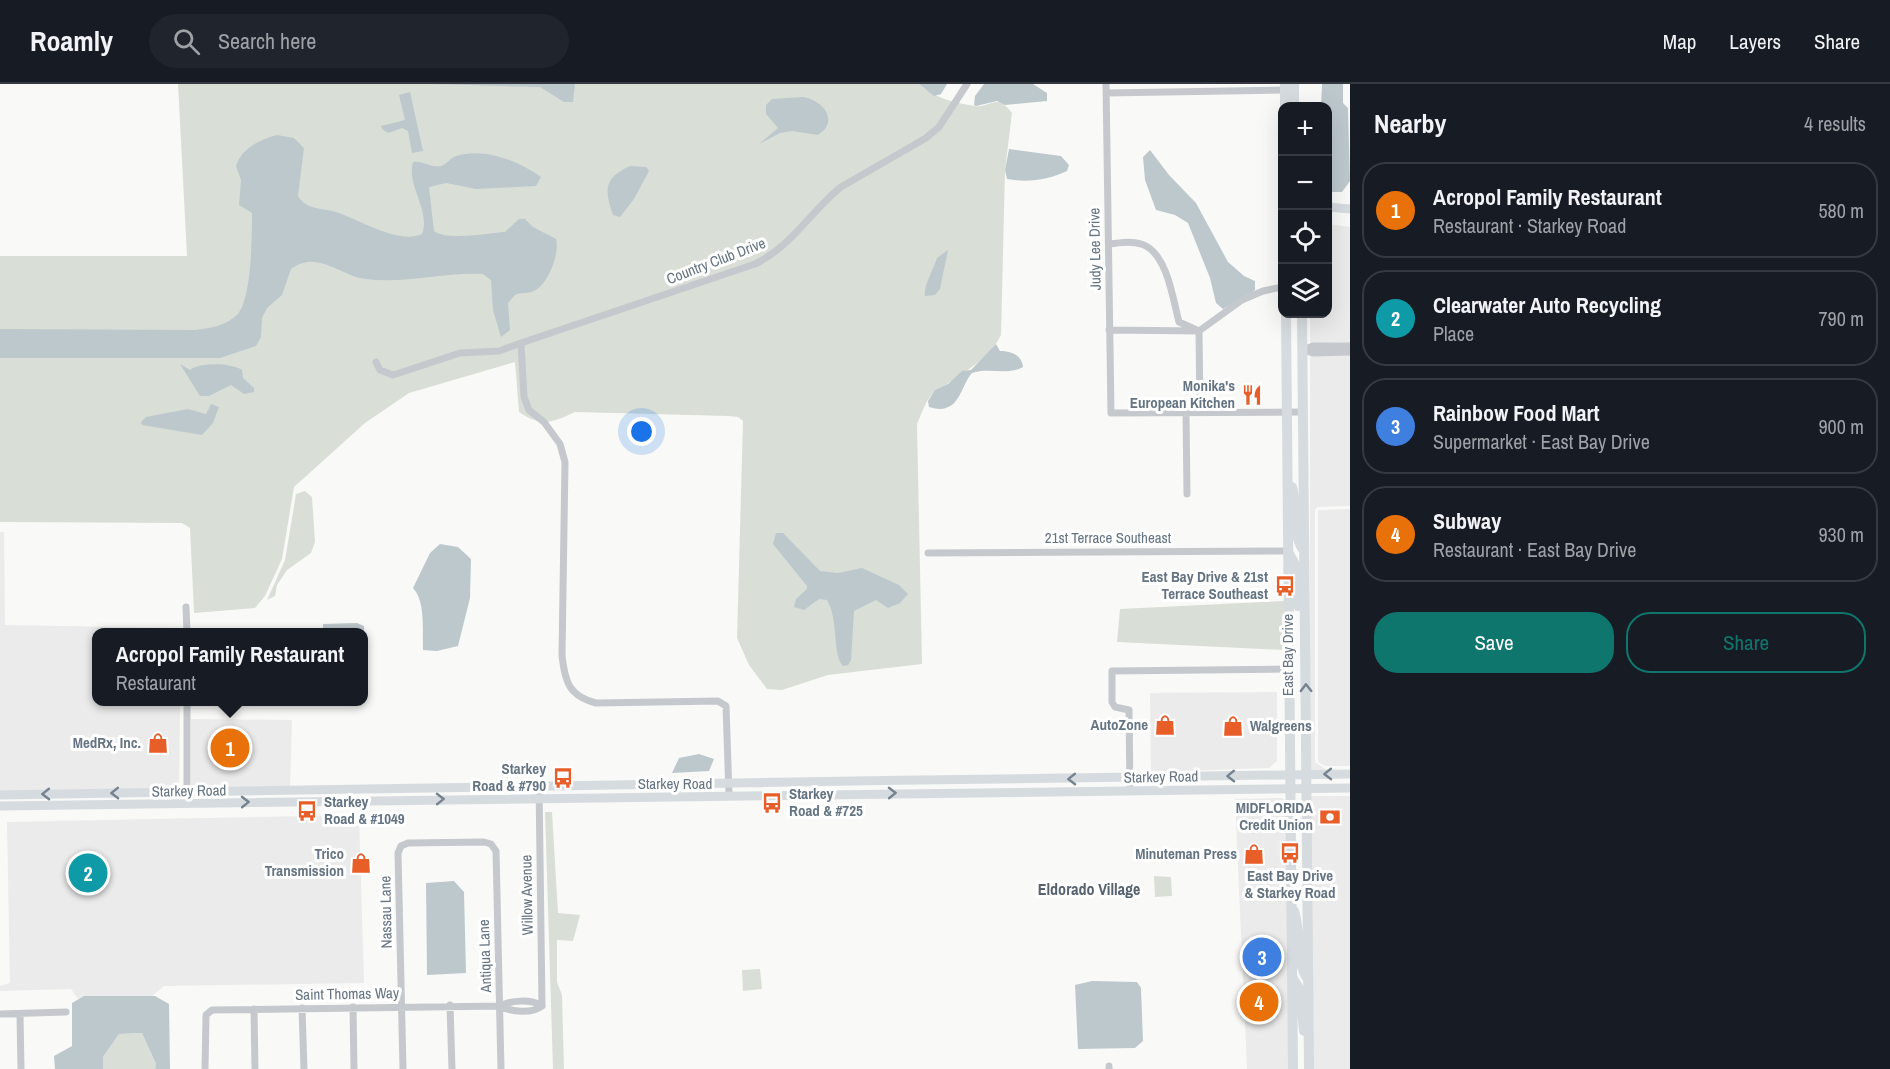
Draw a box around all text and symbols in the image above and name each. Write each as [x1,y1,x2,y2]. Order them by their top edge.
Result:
search box [149,14,569,68]
text: Roamly [30,22,113,60]
icon: search [170,25,203,58]
text: Search here [218,26,316,56]
text: Map [1663,27,1696,56]
text: Layers [1729,27,1781,56]
text: Share [1814,27,1860,56]
map controls [1278,102,1332,318]
button: + [1278,102,1332,156]
text: Nearby [1374,106,1446,141]
text: 4 results [1804,110,1866,137]
button: − [1278,156,1332,210]
text: Acropol Family Restaurant [1433,182,1662,212]
text: 1 [1391,197,1400,224]
text: 580 m [1818,197,1864,224]
street label: Judy Lee Drive [1083,207,1106,291]
button: locate [1278,210,1332,264]
text: Restaurant · Starkey Road [1433,212,1626,239]
street label: Country Club Drive [663,232,769,289]
button: layers [1278,264,1332,318]
text: Clearwater Auto Recycling [1433,290,1661,320]
text: 2 [1391,305,1400,332]
text: 790 m [1818,305,1864,332]
text: Place [1433,320,1474,347]
place label: Monika's European Kitchen [1130,375,1235,413]
restaurant icon: Monika's European Kitchen [1240,383,1264,407]
text: Rainbow Food Mart [1433,398,1600,428]
text: 3 [1391,413,1400,440]
text: 900 m [1818,413,1864,440]
your location [627,417,656,446]
text: Supermarket · East Bay Drive [1433,428,1650,455]
text: Subway [1433,506,1501,536]
text: 4 [1391,521,1400,548]
text: 930 m [1818,521,1864,548]
street label: 21st Terrace Southeast [1045,527,1172,548]
text: Restaurant · East Bay Drive [1433,536,1636,563]
place label: East Bay Drive & 21st Terrace Southeast [1142,566,1268,604]
bus stop icon: East Bay Drive & 21st Terrace Southeast [1273,574,1297,598]
button: Save [1374,612,1614,673]
button: Share [1626,612,1866,673]
street label: East Bay Drive [1277,614,1298,696]
popup [92,628,368,706]
text: Acropol Family Restaurant [116,639,344,669]
text: Restaurant [116,669,196,696]
one-way arrow [1299,684,1312,693]
shop icon: AutoZone [1153,713,1177,737]
place label: AutoZone [1091,714,1148,735]
shop icon: Walgreens [1221,714,1245,738]
place label: Walgreens [1250,715,1312,736]
pin: 1 [210,726,250,770]
shop icon: MedRx, Inc. [146,731,170,755]
place label: MedRx, Inc. [73,732,141,753]
place label: Starkey Road & #790 [472,758,546,796]
street label: Starkey Road [1124,765,1198,788]
bus stop icon: Starkey Road & #790 [551,766,575,790]
one-way arrow [1324,768,1333,780]
one-way arrow [1226,770,1235,782]
street label: Starkey Road [638,773,712,794]
one-way arrow [1068,773,1077,785]
street label: Starkey Road [152,779,226,802]
place label: Starkey Road & #725 [789,783,863,821]
one-way arrow [110,786,119,799]
one-way arrow [888,787,897,799]
one-way arrow [41,788,50,800]
place label: Starkey Road & #1049 [324,791,405,829]
bus stop icon: Starkey Road & #725 [760,791,784,815]
one-way arrow [436,793,445,805]
one-way arrow [241,796,250,808]
place label: MIDFLORIDA Credit Union [1236,797,1313,835]
bus stop icon: Starkey Road & #1049 [295,799,319,823]
bank icon: MIDFLORIDA Credit Union [1318,805,1342,829]
bus stop icon: East Bay Drive & Starkey Road [1278,841,1302,865]
shop icon: Minuteman Press [1242,842,1266,866]
place label: Trico Transmission [265,843,344,881]
place label: Minuteman Press [1135,843,1237,864]
pin: 2 [68,850,107,896]
shop icon: Trico Transmission [349,851,373,875]
street label: Willow Avenue [515,854,538,935]
place label: East Bay Drive & Starkey Road [1245,865,1335,903]
street label: Nassau Lane [374,875,397,948]
district label: Eldorado Village [1038,878,1140,900]
street label: Antiqua Lane [473,919,496,994]
pin: 3 [1242,934,1282,980]
pin: 4 [1240,980,1278,1024]
street label: Saint Thomas Way [295,982,400,1005]

